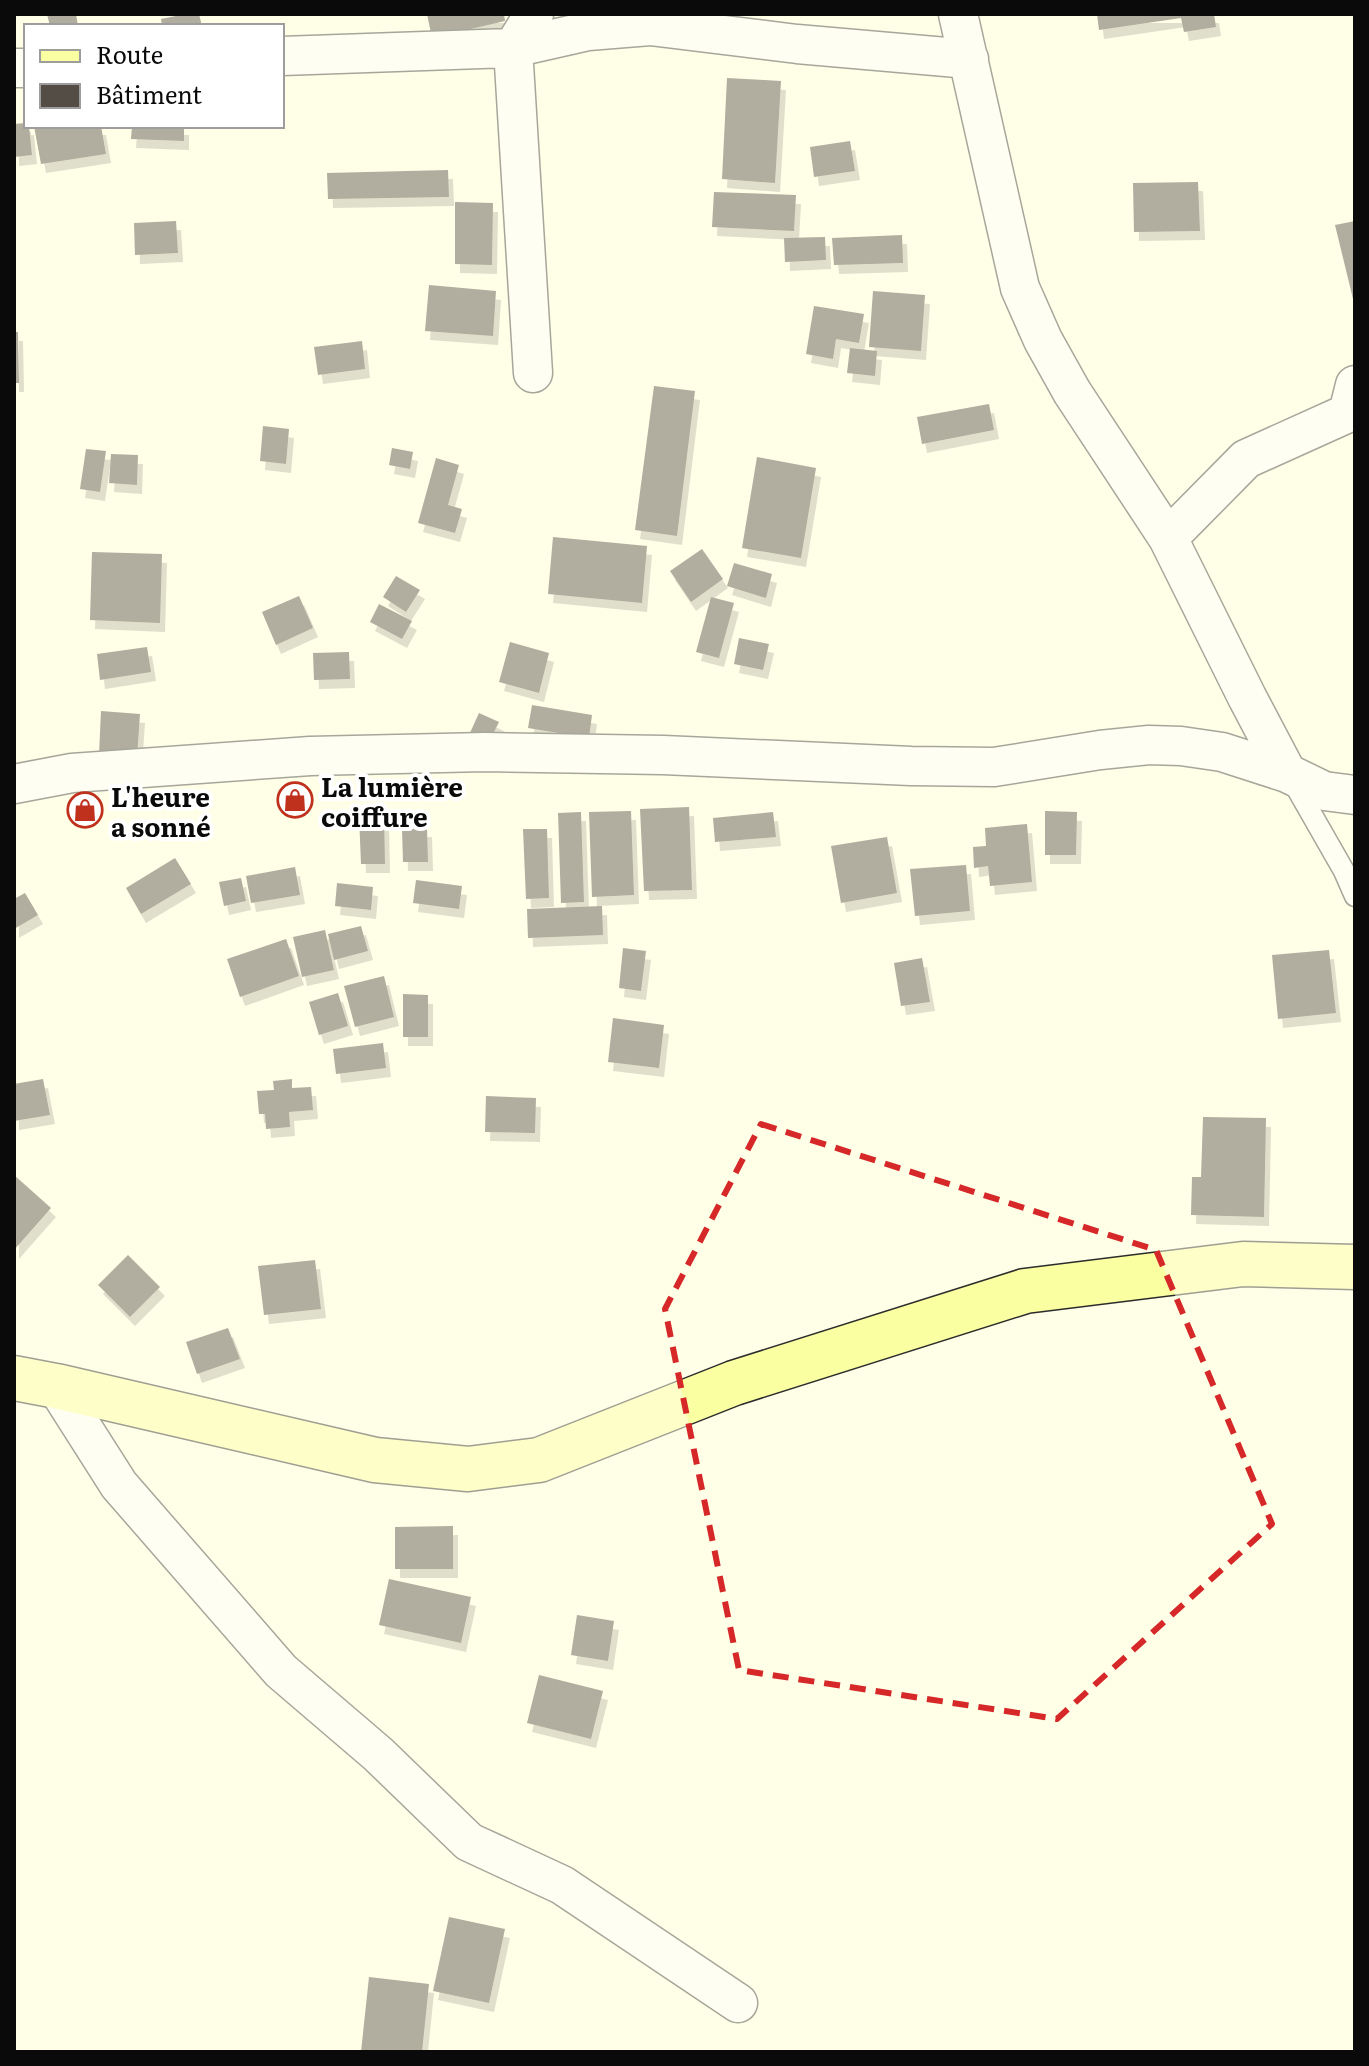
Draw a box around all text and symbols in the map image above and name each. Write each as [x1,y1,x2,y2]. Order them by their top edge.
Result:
legend [24,24,284,128]
text: Route [96,36,163,71]
text: Bâtiment [96,76,202,111]
place label: La lumière coiffure [321,766,463,835]
place label: L'heure a sonné [111,776,211,845]
shop icon: La lumière coiffure [276,781,314,819]
shop icon: L'heure a sonné [66,791,104,829]

